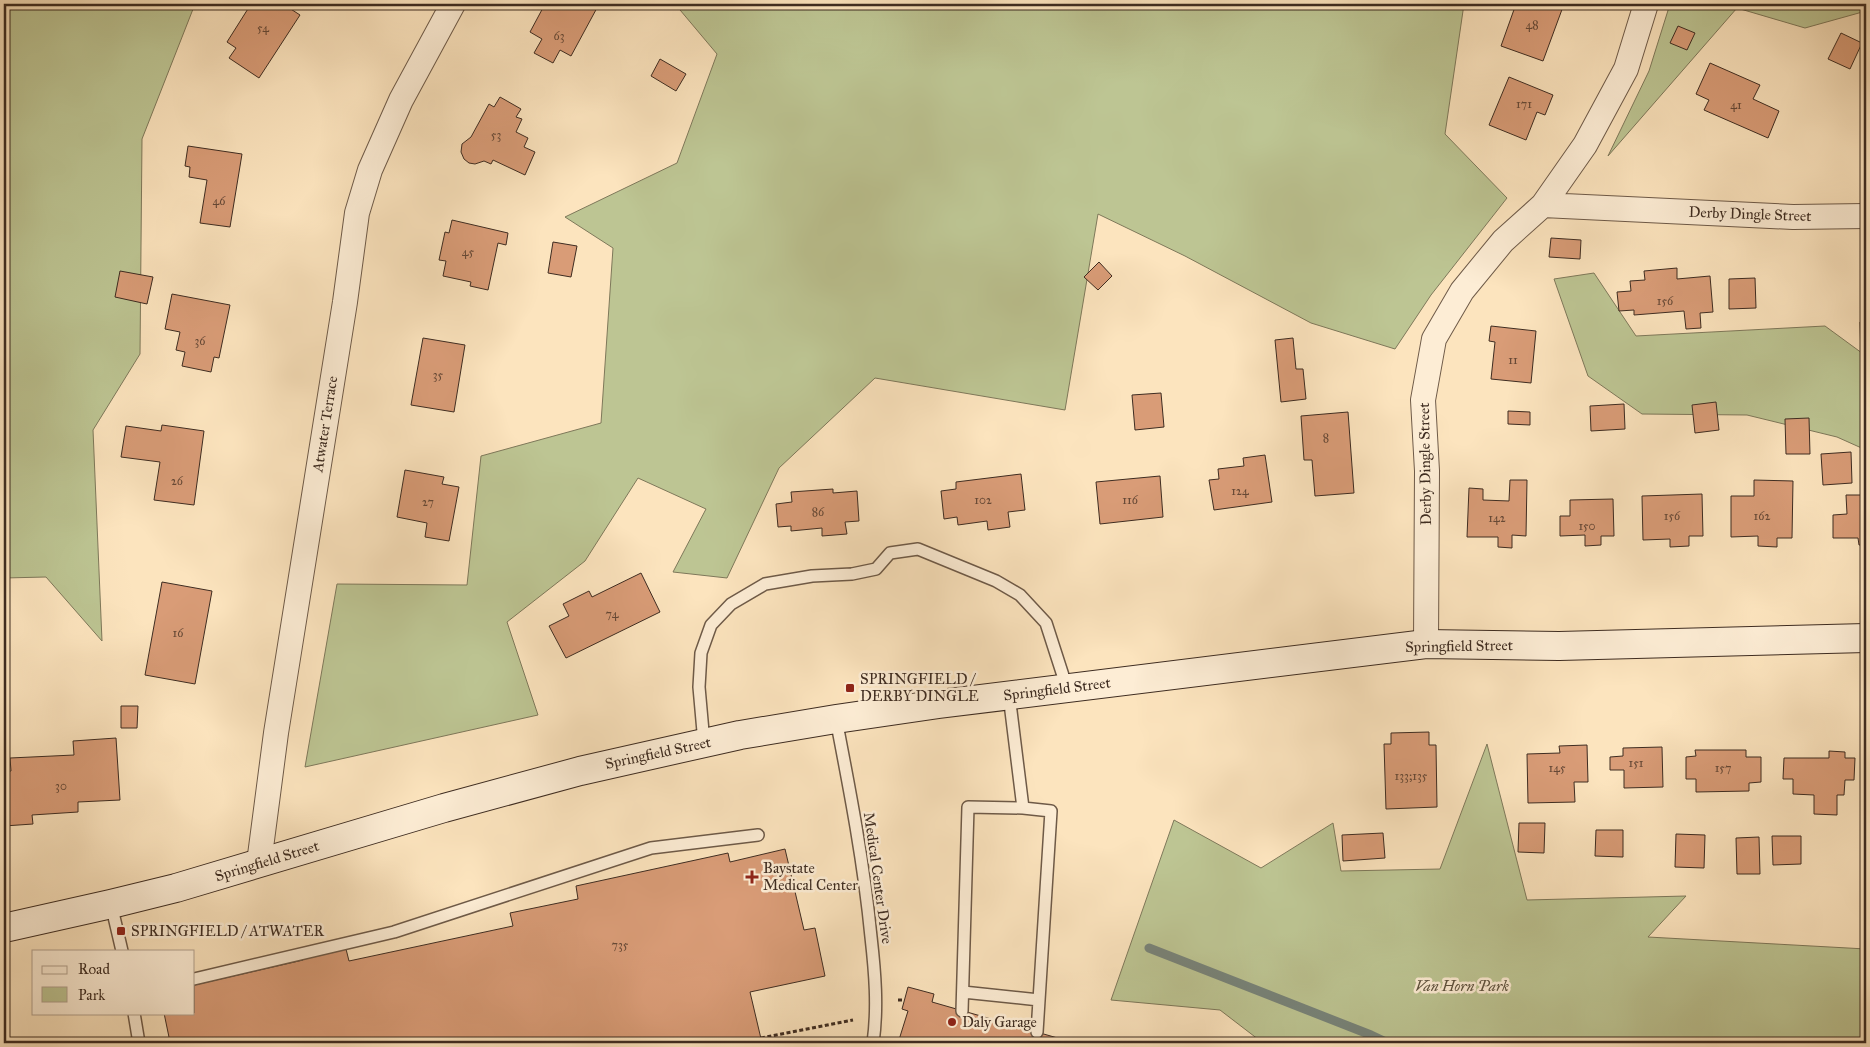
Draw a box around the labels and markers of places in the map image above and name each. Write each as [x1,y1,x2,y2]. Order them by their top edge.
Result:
place label: SPRINGFIELD / DERBY DINGLE [860,670,979,705]
marker: SPRINGFIELD / DERBY DINGLE [844,682,856,694]
place label: Baystate Medical Center [763,859,858,894]
marker: Baystate Medical Center [745,870,759,884]
place label: SPRINGFIELD / ATWATER [131,922,324,940]
marker: SPRINGFIELD / ATWATER [115,925,127,937]
place label: Daly Garage [962,1013,1037,1031]
marker: Daly Garage [946,1016,958,1028]

